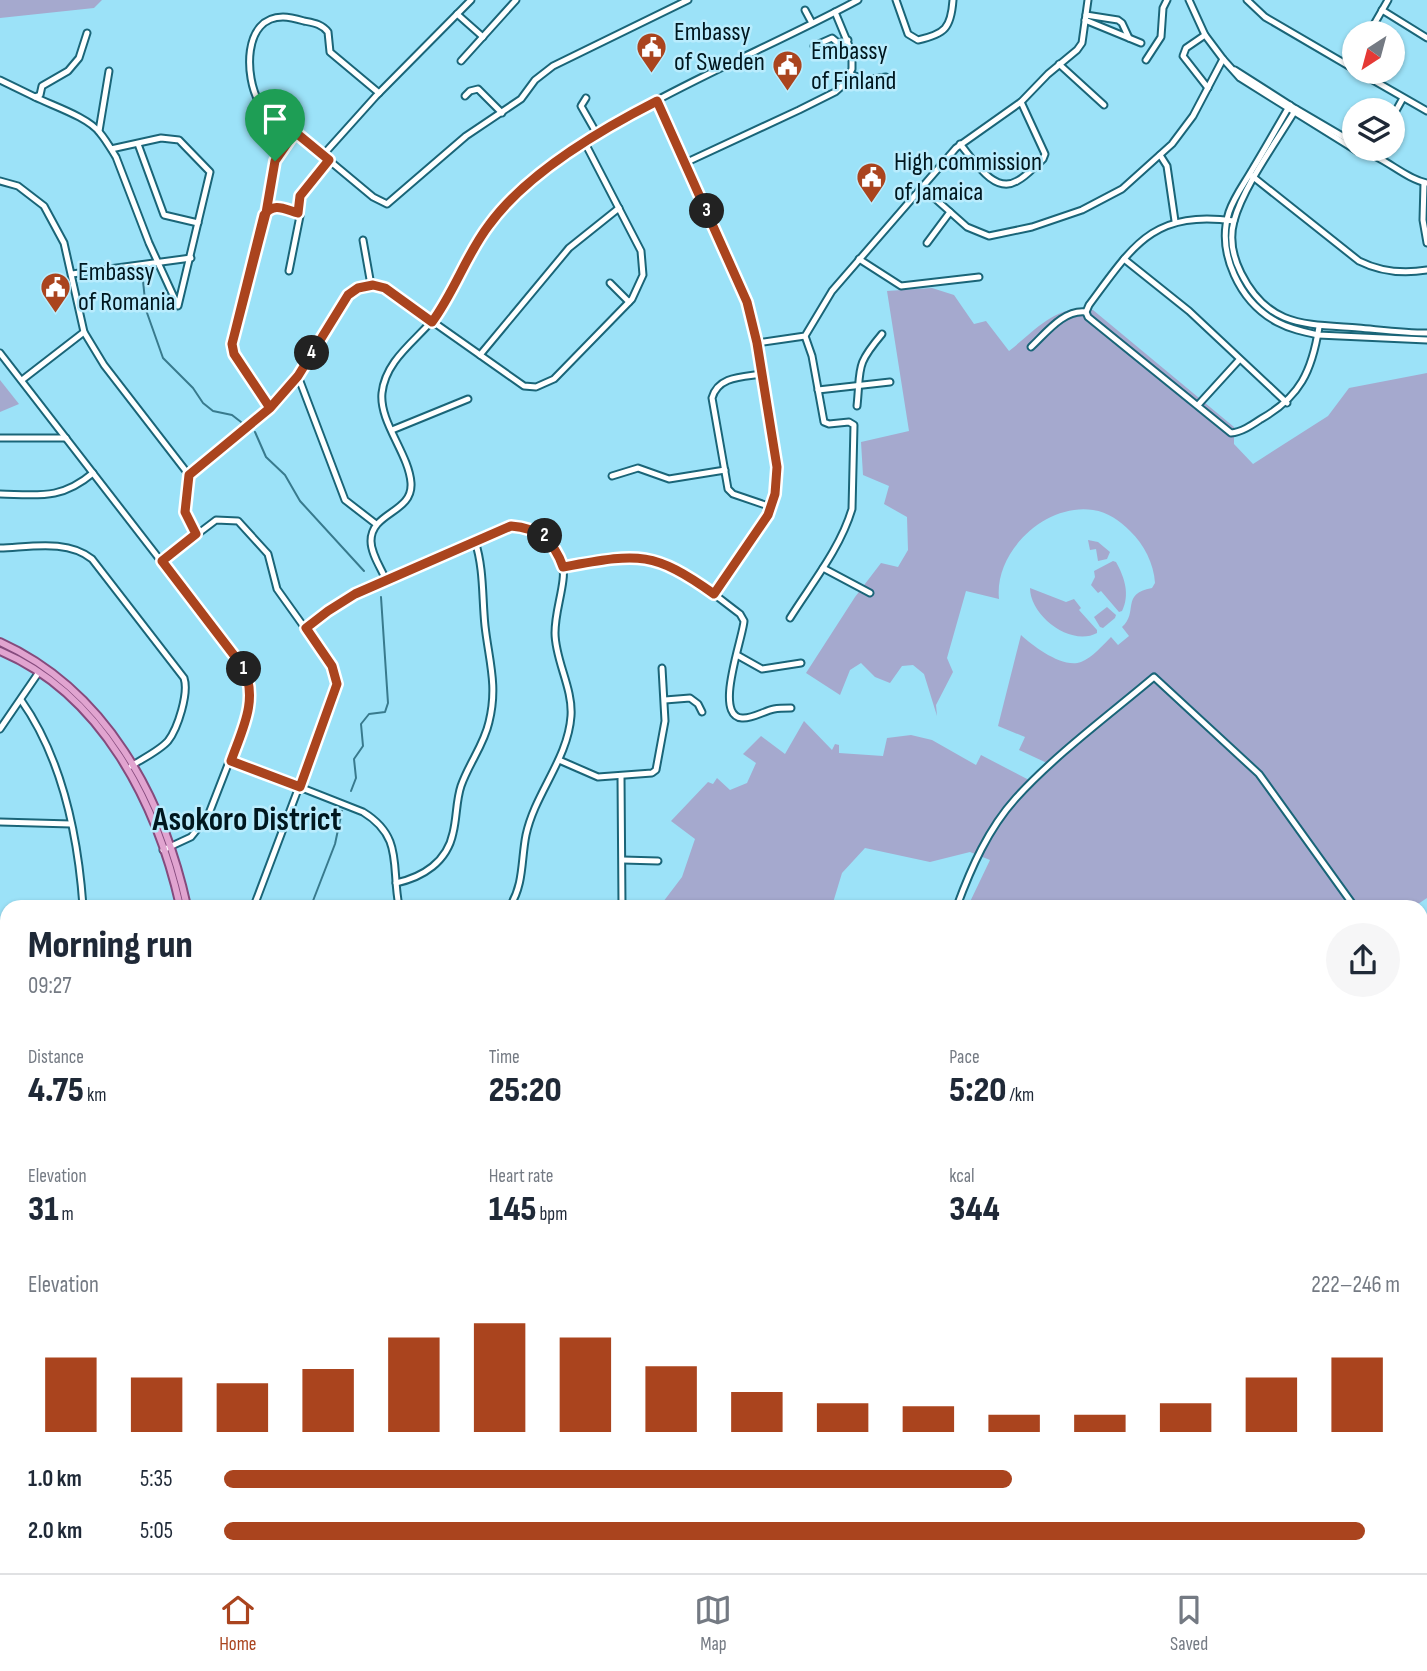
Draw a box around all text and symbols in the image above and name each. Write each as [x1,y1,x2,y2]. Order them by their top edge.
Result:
place label: Embassy of Sweden [674,17,765,78]
north arrow [1342,21,1405,84]
map controls [1342,21,1405,161]
public building icon: Embassy of Sweden [634,30,668,74]
place label: Embassy of Finland [811,36,896,97]
public building icon: Embassy of Finland [771,49,805,93]
pin [245,89,305,161]
button: layers [1342,98,1405,161]
icon: arrive [256,100,294,138]
place label: High commission of Jamaica [894,147,1042,208]
public building icon: High commission of Jamaica [854,160,888,204]
pin: 3 [690,194,724,228]
text: 3 [702,199,711,222]
place label: Embassy of Romania [78,257,176,318]
public building icon: Embassy of Romania [38,270,72,314]
pin: 4 [294,336,330,370]
text: 4 [307,341,316,364]
pin: 2 [528,518,562,554]
text: 2 [540,524,549,547]
pin: 1 [226,652,262,686]
text: 1 [240,657,247,680]
district label: Asokoro District [152,800,342,840]
text: Morning run [28,923,193,968]
button: share [1326,923,1400,997]
text: 09:27 [28,972,72,1000]
text: Distance [28,1046,84,1069]
text: Time [489,1046,520,1069]
text: Pace [949,1046,980,1069]
text: 4.75 [28,1069,84,1112]
text: 25:20 [489,1069,562,1112]
text: 5:20 [949,1069,1006,1112]
text: km [84,1084,106,1107]
text: /km [1006,1084,1034,1107]
text: Elevation [28,1165,87,1188]
text: Heart rate [489,1165,554,1188]
text: kcal [949,1165,974,1188]
text: 31 [28,1188,59,1231]
text: 145 [489,1188,536,1231]
text: 344 [949,1188,1000,1231]
text: m [59,1203,74,1226]
text: bpm [536,1203,567,1226]
text: Elevation [28,1271,99,1299]
text: 222–246 m [1311,1271,1400,1299]
text: 1.0 km [28,1465,82,1493]
text: 5:35 [140,1465,172,1493]
text: 2.0 km [28,1517,82,1545]
text: 5:05 [140,1517,173,1545]
tab: Home [219,1591,257,1656]
tab: Map [694,1591,732,1656]
tab: Saved [1170,1591,1208,1656]

